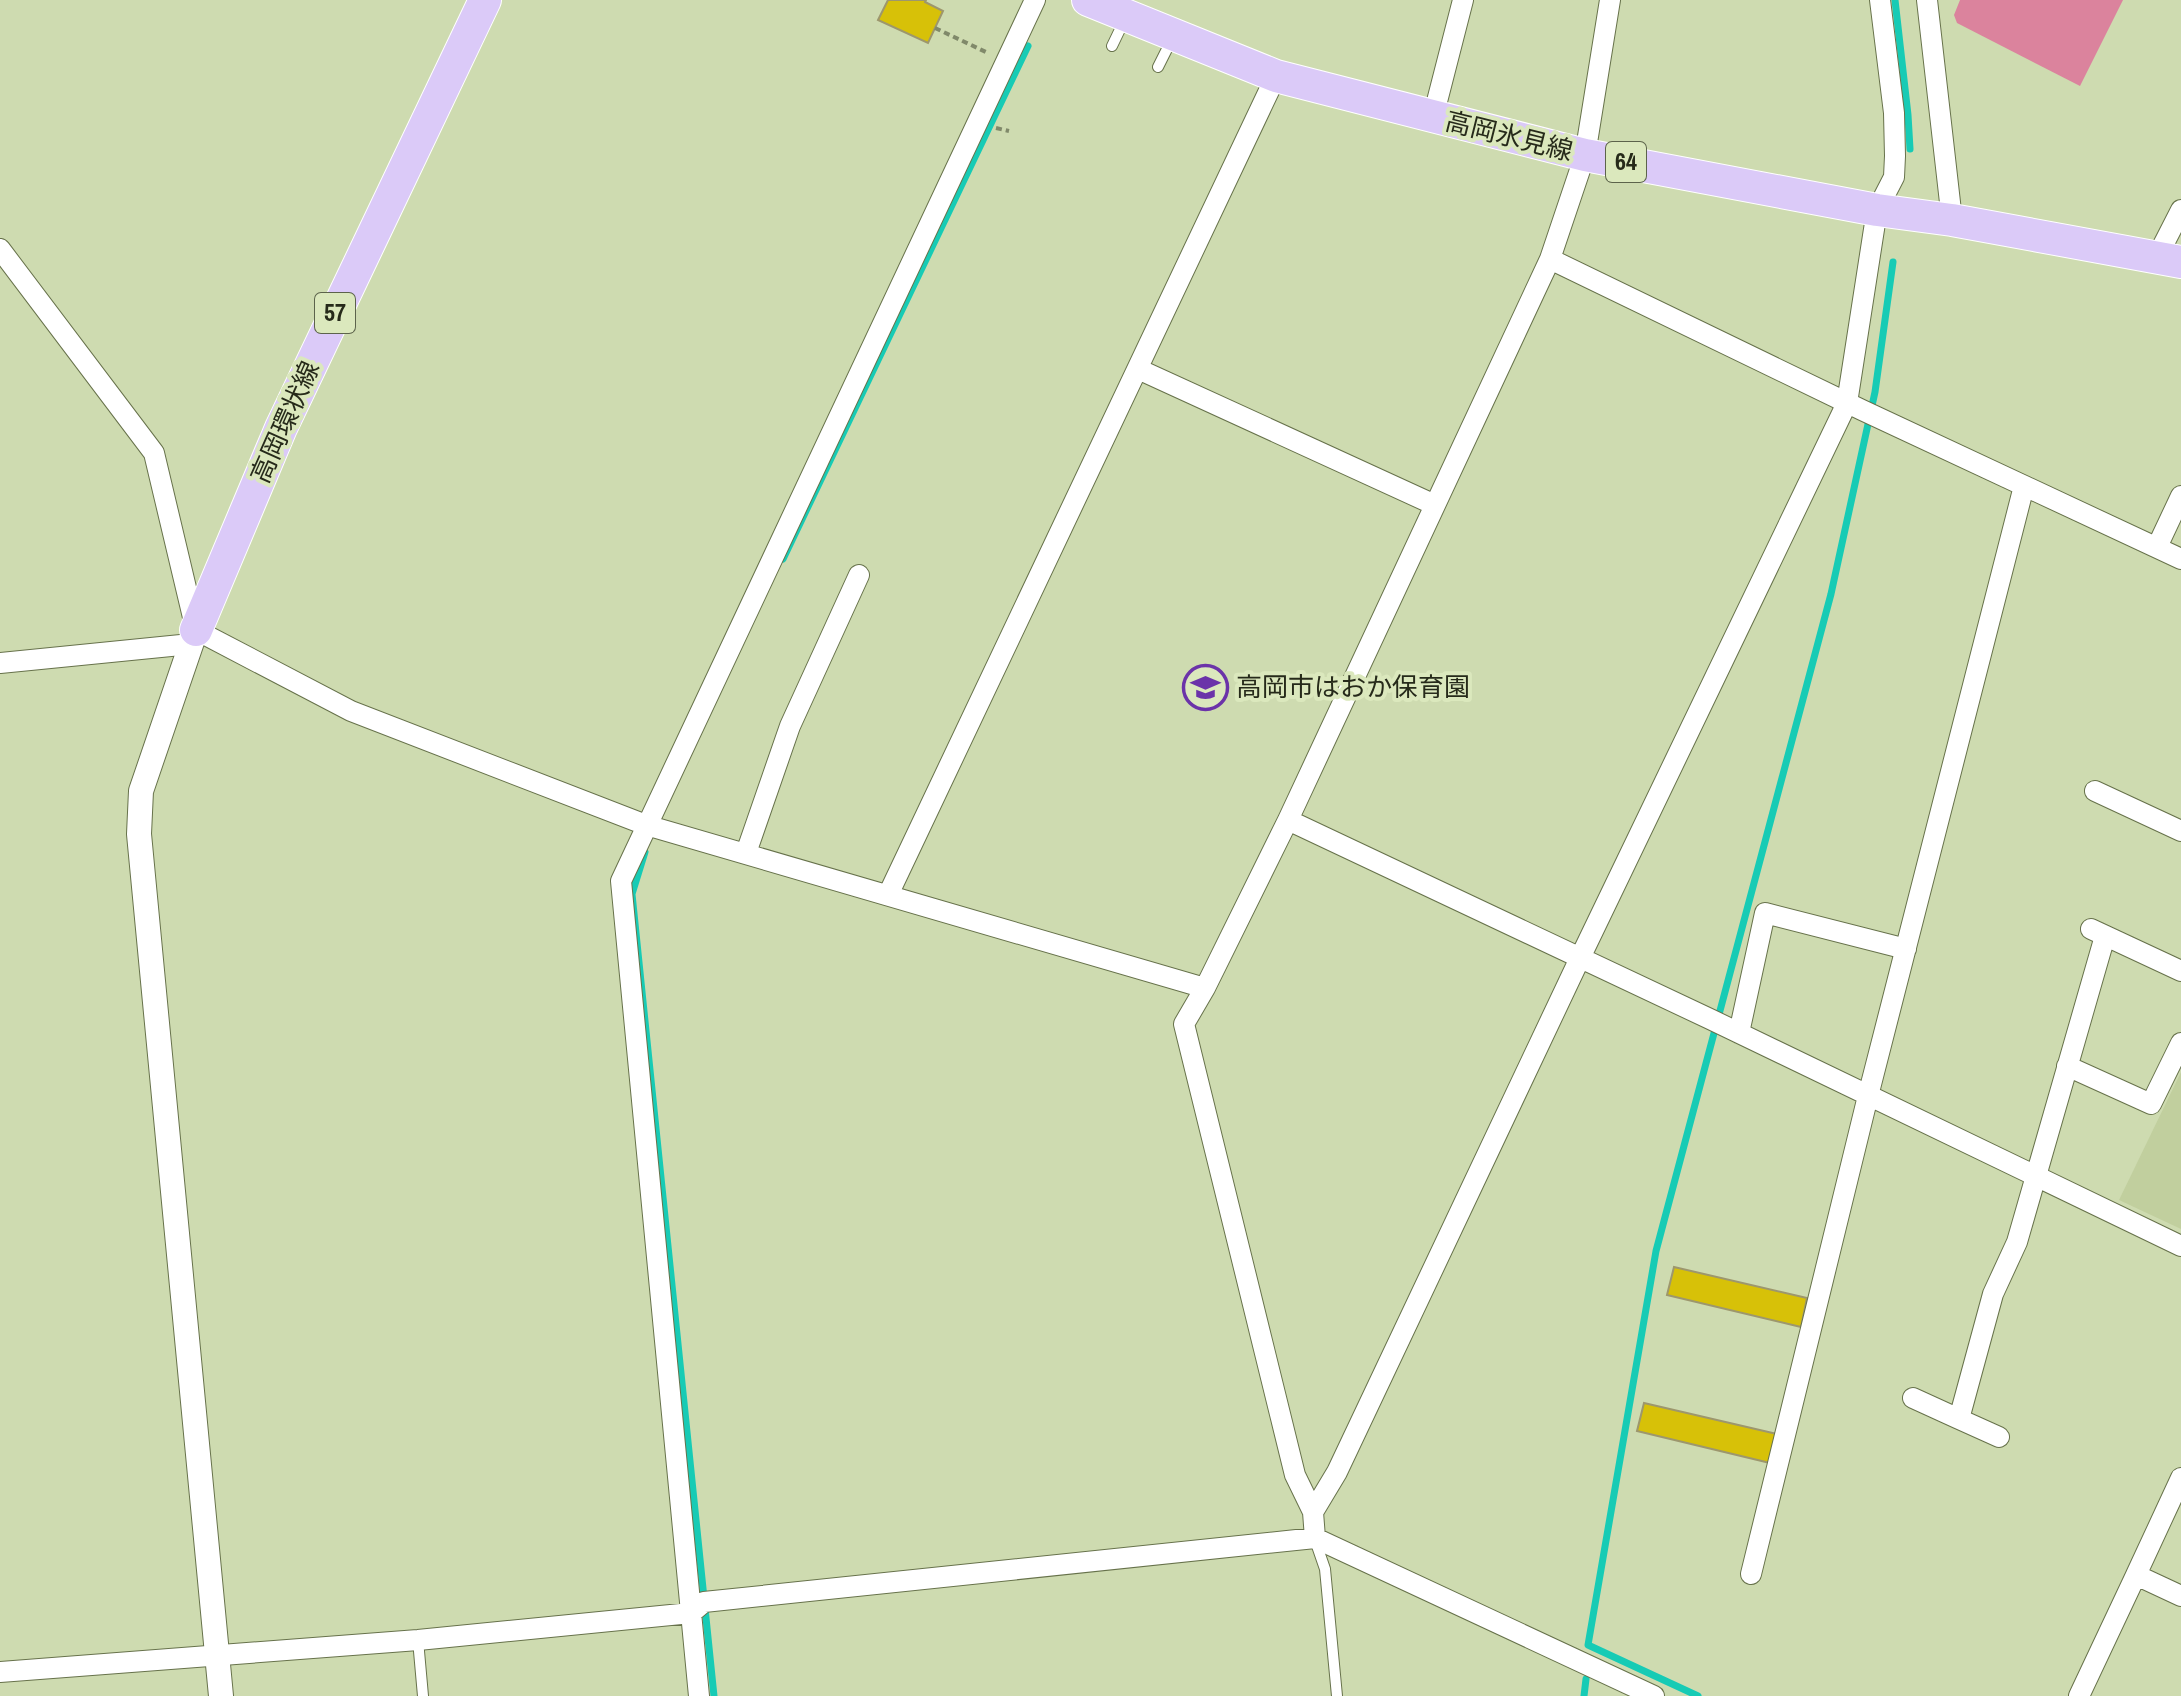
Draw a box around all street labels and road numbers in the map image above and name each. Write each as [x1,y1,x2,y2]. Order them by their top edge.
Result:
street label: 高岡氷見線 [1442,103,1576,168]
road number: 64 [1606,142,1646,182]
road number: 57 [315,293,355,333]
street label: 高岡環状線 [242,355,327,488]

